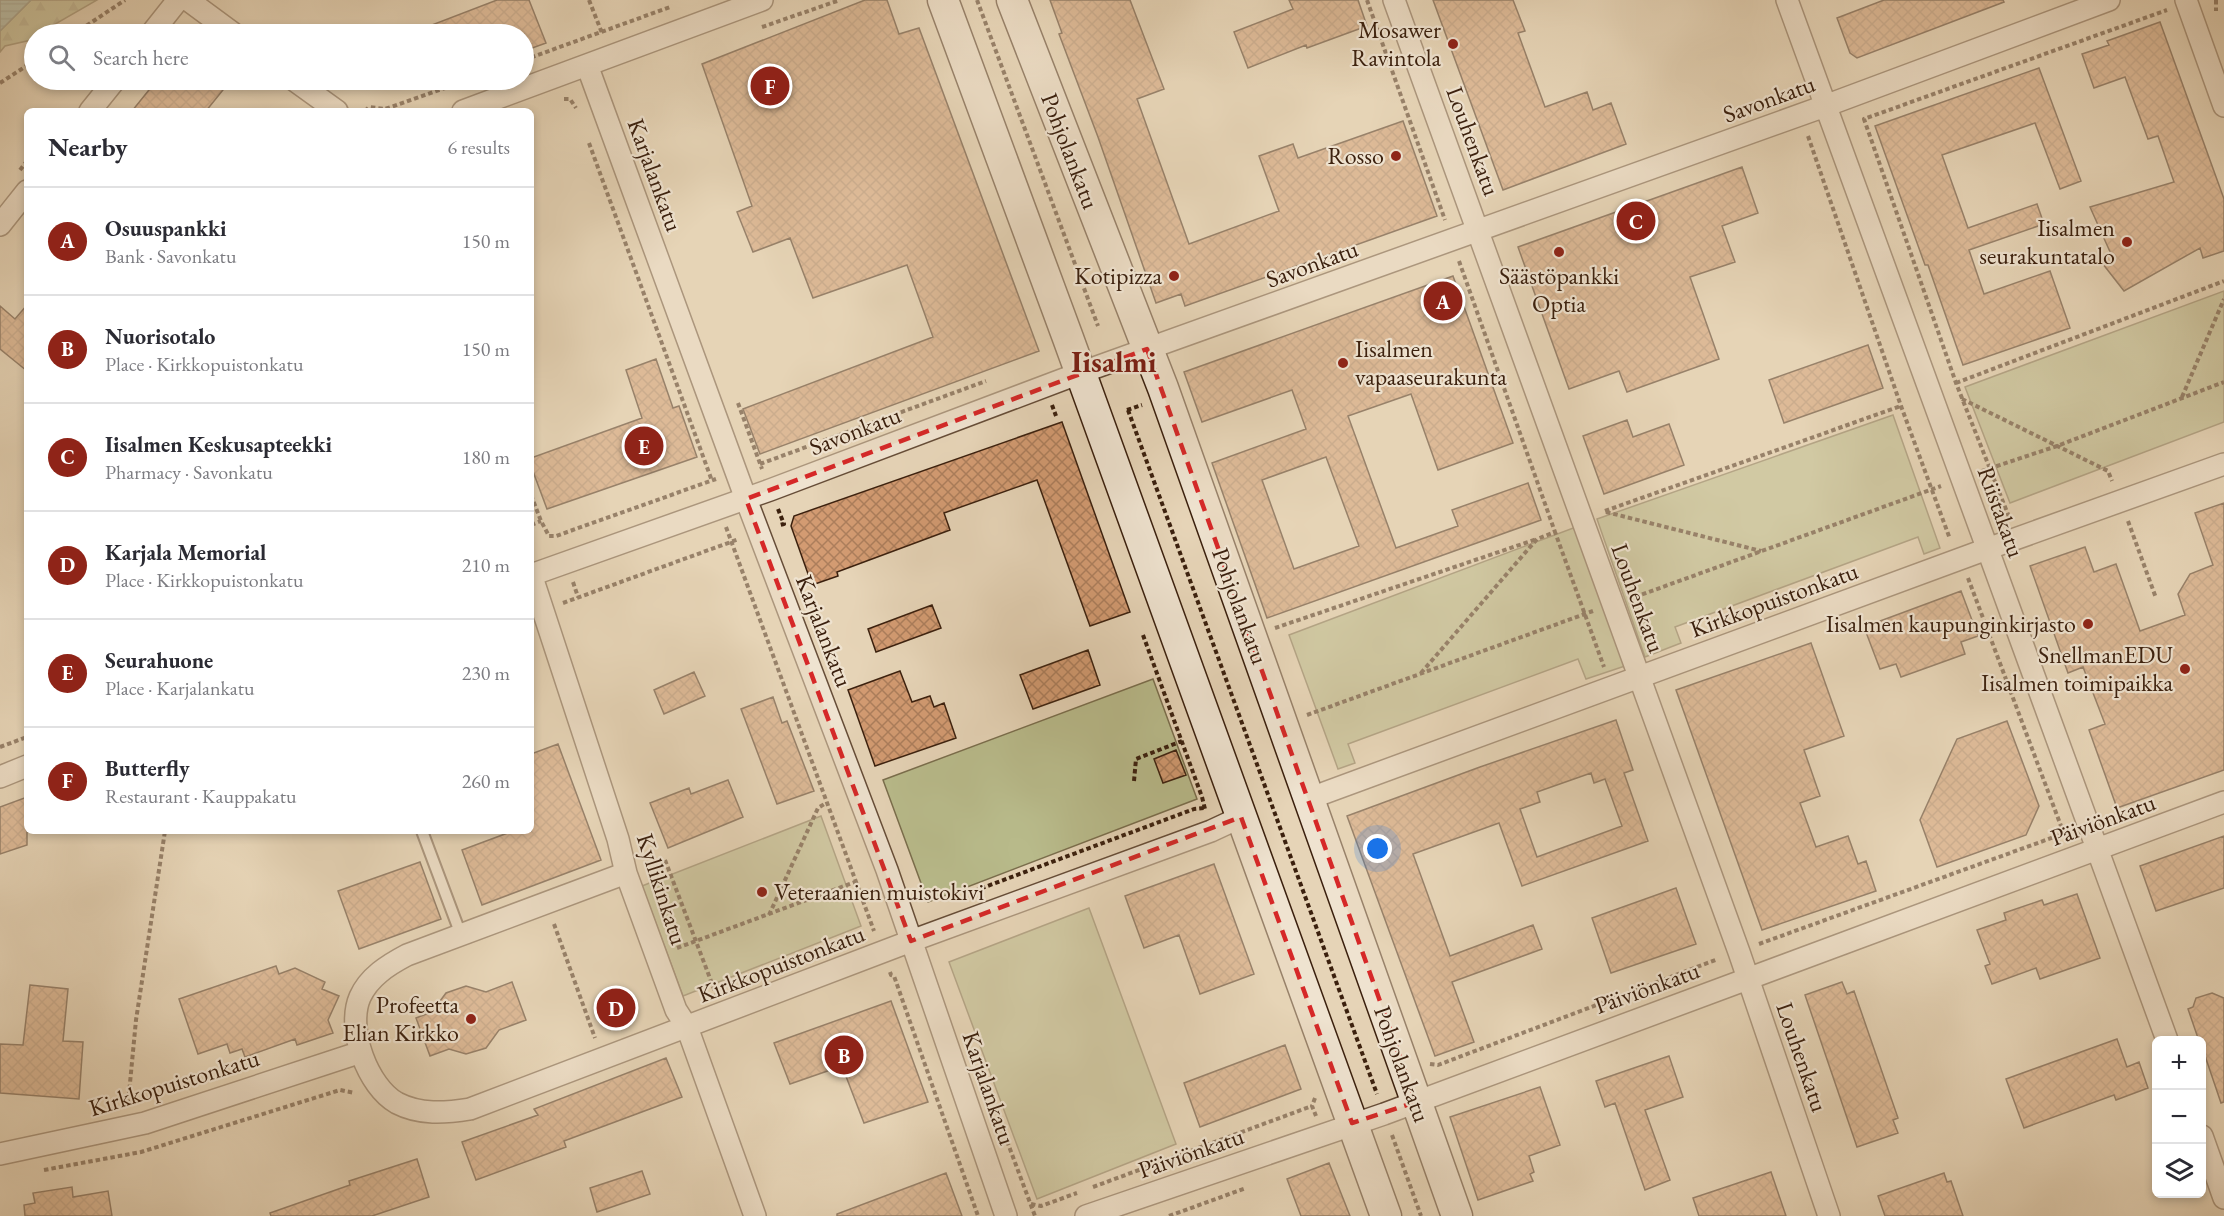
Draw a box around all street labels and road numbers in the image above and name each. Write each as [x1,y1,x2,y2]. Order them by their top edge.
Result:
street label: Savonkatu [1719,67,1819,129]
street label: Louhenkatu [1439,82,1508,200]
street label: Pohjolankatu [1034,88,1107,214]
street label: Karjalankatu [621,114,690,236]
street label: Savonkatu [1262,232,1362,294]
street label: Savonkatu [805,399,905,462]
street label: Riistakatu [1971,462,2032,562]
street label: Louhenkatu [1604,539,1673,657]
street label: Pohjolankatu [1205,543,1276,669]
street label: Kirkkopuistonkatu [1686,555,1862,644]
street label: Karjalankatu [789,570,860,692]
street label: Päiviönkatu [2046,786,2160,853]
street label: Kyllikinkatu [630,829,695,949]
street label: Kirkkopuistonkatu [693,917,869,1010]
street label: Päiviönkatu [1590,954,1704,1021]
street label: Louhenkatu [1769,998,1836,1116]
street label: Pohjolankatu [1367,1001,1438,1127]
street label: Karjalankatu [956,1027,1023,1149]
street label: Kirkkopuistonkatu [85,1042,263,1123]
street label: Päiviönkatu [1134,1120,1248,1185]

